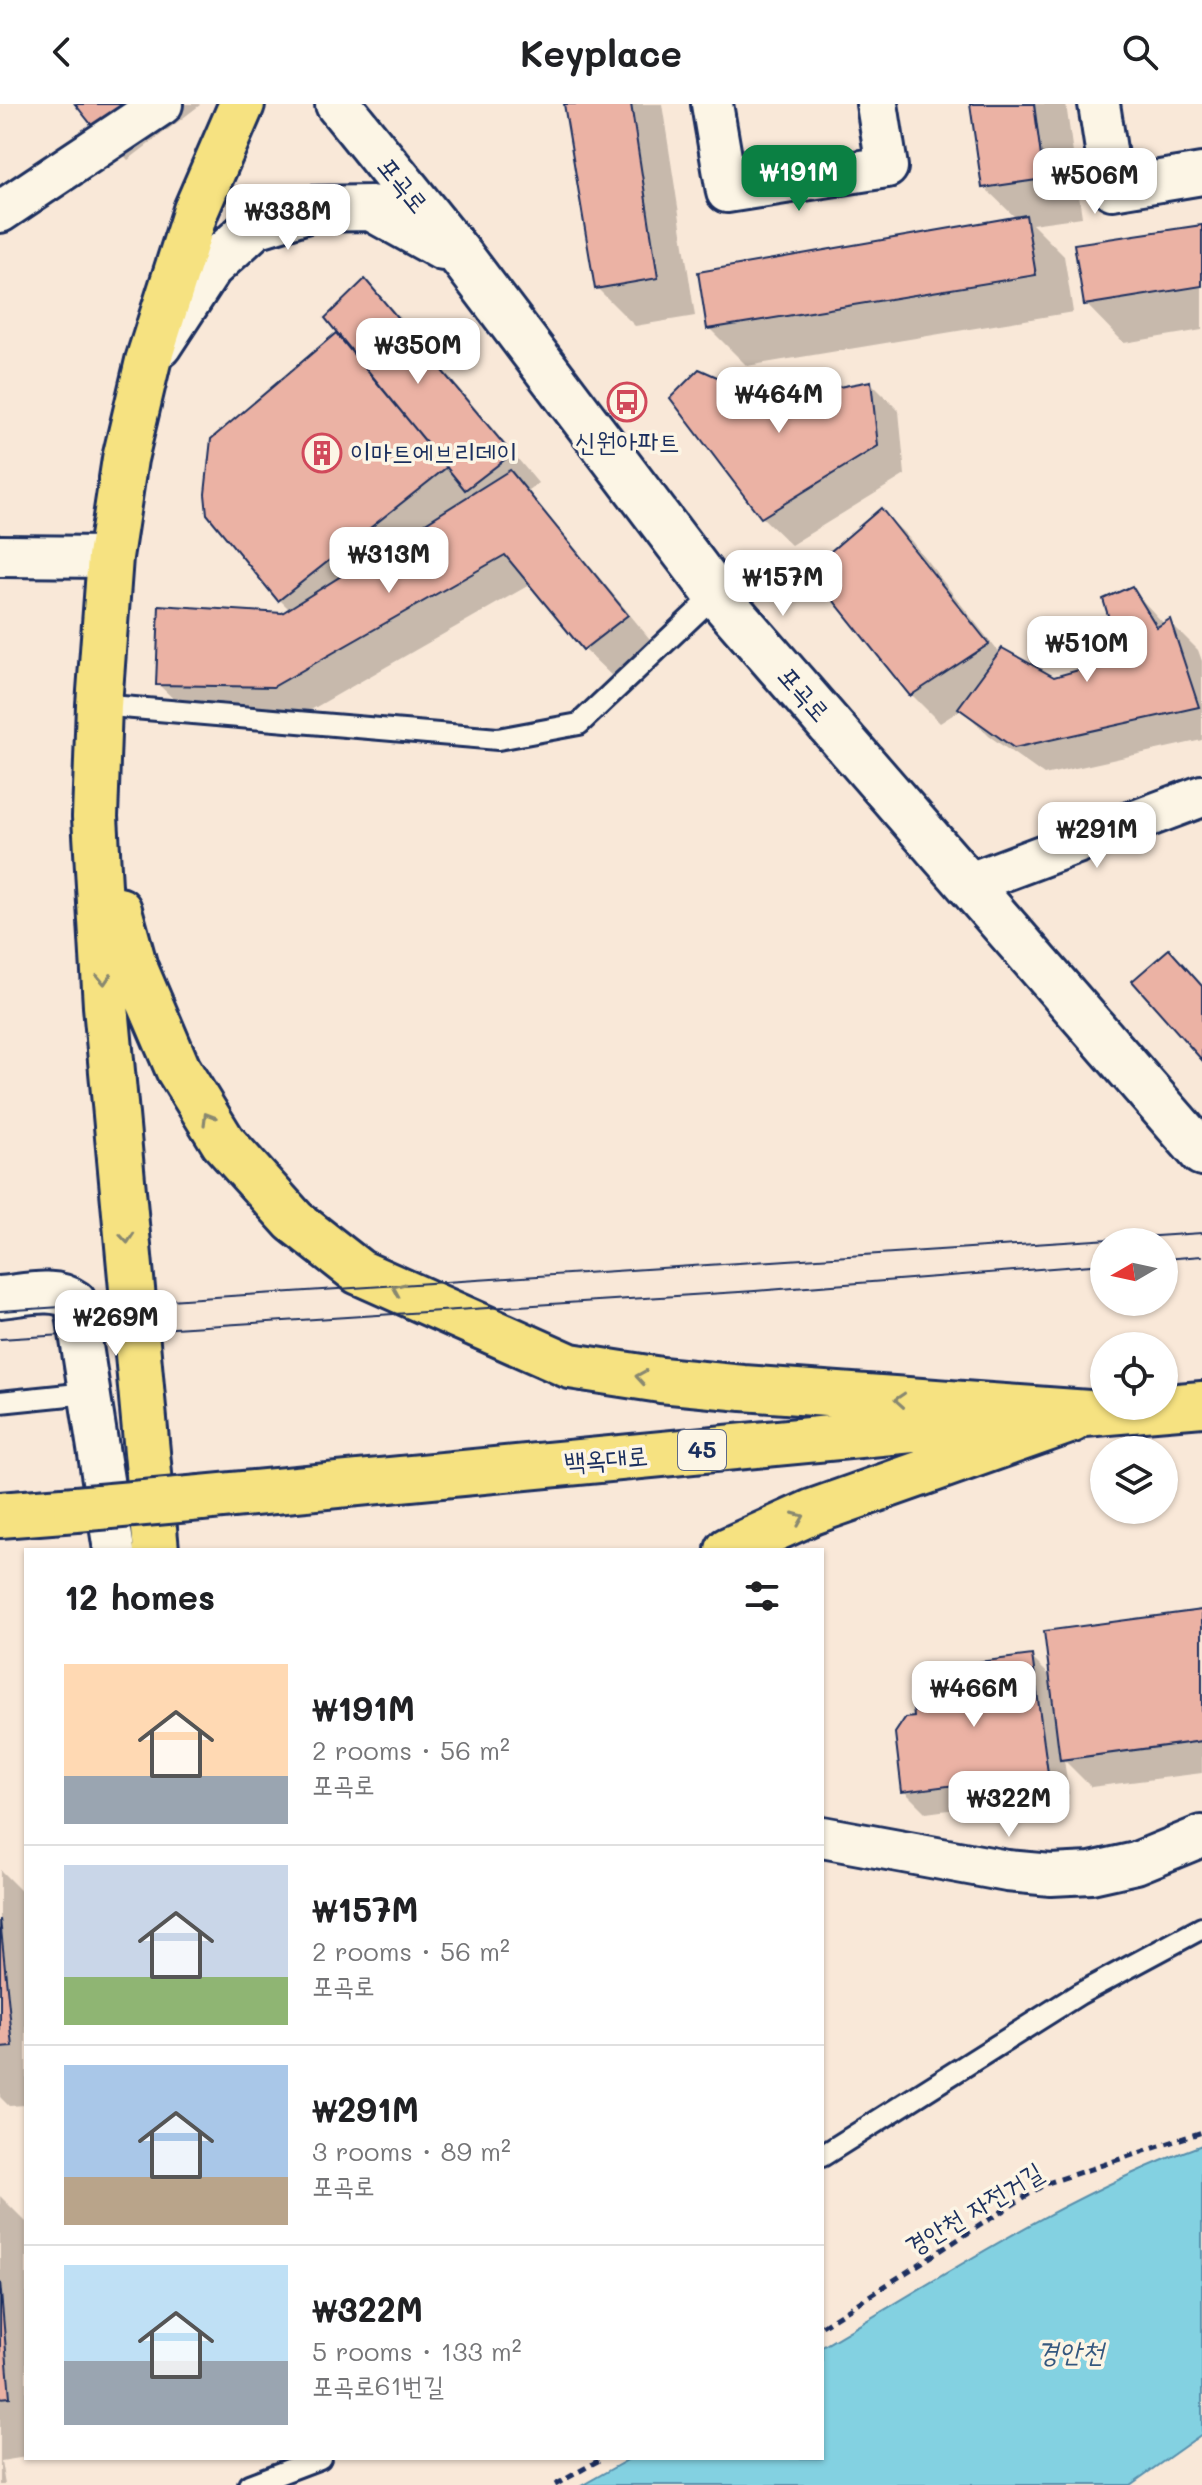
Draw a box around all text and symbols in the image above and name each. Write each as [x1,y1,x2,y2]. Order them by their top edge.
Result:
text: Keyplace [520,29,682,76]
icon: back [40,30,84,74]
icon: search [1118,30,1162,74]
pin: ₩191M [743,145,855,213]
pin: ₩506M [1039,148,1151,216]
street label: 포곡로 [371,149,437,219]
text: ₩191M [759,154,839,188]
text: ₩506M [1051,157,1139,191]
pin: ₩338M [232,184,344,252]
text: ₩338M [244,193,332,227]
pin: ₩350M [362,318,474,386]
text: ₩350M [374,327,462,361]
pin: ₩464M [723,367,835,435]
text: ₩464M [734,376,824,410]
bus stop icon: 신원아파트 [606,381,648,423]
place label: 신원아파트 [575,424,679,458]
building icon: 이마트에브리데이 [301,432,343,474]
place label: 이마트에브리데이 [350,435,517,469]
pin: ₩313M [333,527,445,595]
text: ₩313M [347,536,431,570]
pin: ₩157M [727,550,839,618]
text: ₩157M [742,559,824,593]
pin: ₩510M [1031,616,1143,684]
text: ₩510M [1045,625,1129,659]
street label: 포곡로 [771,659,838,728]
pin: ₩291M [1041,802,1153,870]
text: ₩291M [1056,811,1138,845]
one-way arrow [95,973,112,986]
one-way arrow [202,1112,218,1127]
north arrow [1090,1228,1178,1316]
map controls [1090,1228,1178,1524]
one-way arrow [118,1232,135,1245]
one-way arrow [392,1283,406,1299]
pin: ₩269M [60,1290,172,1358]
text: ₩269M [73,1299,159,1333]
button: locate [1090,1332,1178,1420]
one-way arrow [634,1369,648,1386]
one-way arrow [893,1392,906,1409]
road number: 45 [678,1430,726,1470]
button: layers [1090,1436,1178,1524]
street label: 백옥대로 [563,1437,649,1479]
one-way arrow [791,1511,805,1527]
text: 12 homes [64,1574,215,1619]
icon: filters [740,1574,784,1618]
pin: ₩466M [918,1661,1030,1729]
text: ₩466M [930,1670,1018,1704]
text: ₩191M [312,1685,415,1730]
icon: home [128,1696,224,1792]
text: 2 rooms · 56 m² [312,1733,510,1767]
text: 포곡로 [312,1767,375,1801]
pin: ₩322M [953,1771,1065,1839]
text: ₩322M [966,1780,1052,1814]
text: ₩157M [312,1886,419,1931]
icon: home [128,1897,224,1993]
text: 2 rooms · 56 m² [312,1934,510,1968]
text: 포곡로 [312,1968,375,2002]
text: ₩291M [312,2086,419,2131]
icon: home [128,2097,224,2193]
text: 3 rooms · 89 m² [312,2134,511,2168]
street label: 경안천 자전거길 [898,2154,1049,2263]
text: 포곡로 [312,2168,375,2202]
text: ₩322M [312,2286,423,2331]
icon: home [128,2297,224,2393]
water label: 경안천 [1036,2333,1106,2369]
text: 5 rooms · 133 m² [312,2334,522,2368]
text: 포곡로61번길 [312,2368,444,2402]

